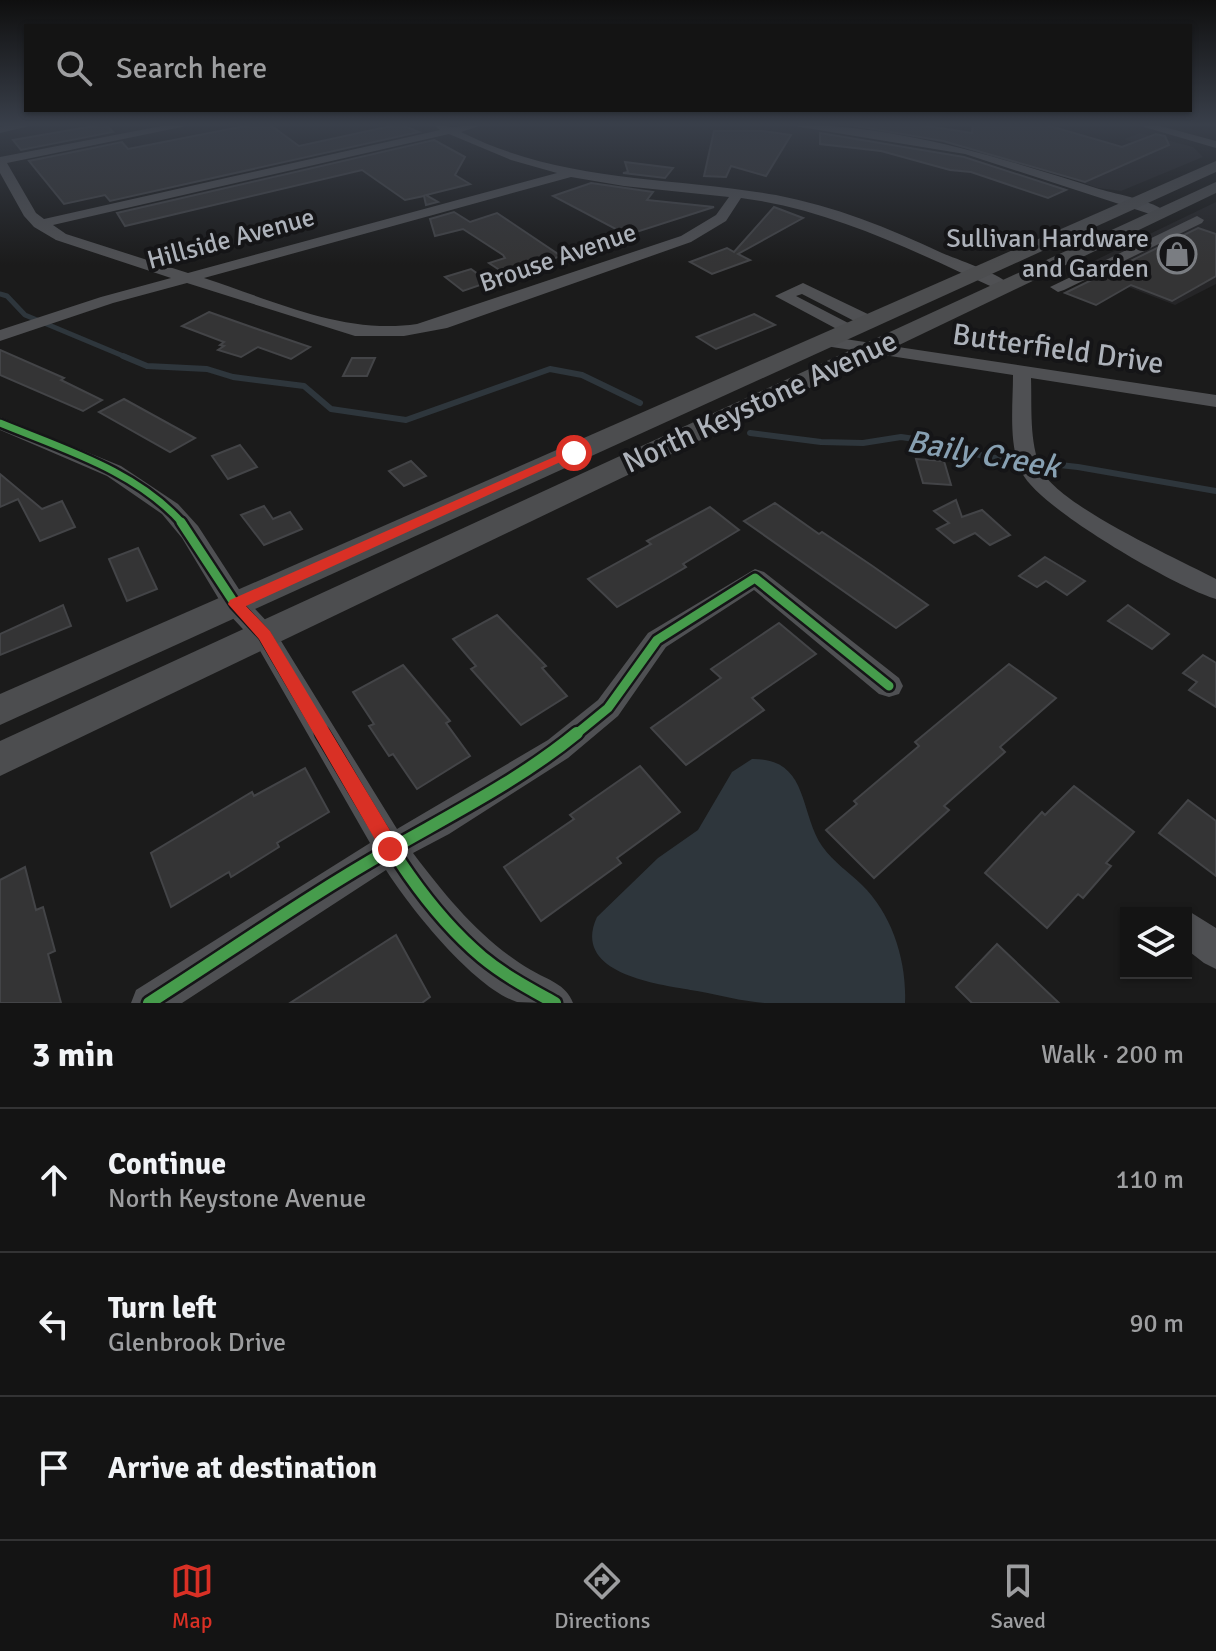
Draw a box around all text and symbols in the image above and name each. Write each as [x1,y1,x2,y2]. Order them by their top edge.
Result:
search box [24,24,1192,112]
icon: search [52,46,96,90]
text: Search here [116,50,267,87]
street label: Hillside Avenue [144,201,318,277]
street label: Brouse Avenue [475,216,641,300]
place label: Sullivan Hardware and Garden [946,223,1149,285]
shop icon: Sullivan Hardware and Garden [1156,233,1198,275]
street label: Butterfield Drive [950,316,1166,382]
street label: North Keystone Avenue [617,322,903,482]
water label: Baily Creek [904,421,1065,487]
route start [556,435,592,471]
route end [372,831,408,867]
map controls [1120,907,1192,979]
button: layers [1120,907,1192,979]
text: 3 min [32,1034,114,1076]
text: Walk · 200 m [1041,1039,1184,1071]
text: Continue [108,1146,226,1183]
icon: ahead [32,1158,76,1202]
text: 110 m [1115,1164,1184,1196]
text: North Keystone Avenue [108,1183,366,1215]
text: Turn left [108,1290,217,1327]
icon: left [32,1302,76,1346]
text: 90 m [1129,1308,1184,1340]
text: Glenbrook Drive [108,1327,286,1359]
icon: arrive [32,1446,76,1490]
text: Arrive at destination [108,1450,377,1487]
tab: Map [170,1559,214,1634]
tab: Directions [554,1559,650,1634]
tab: Saved [991,1559,1046,1634]

